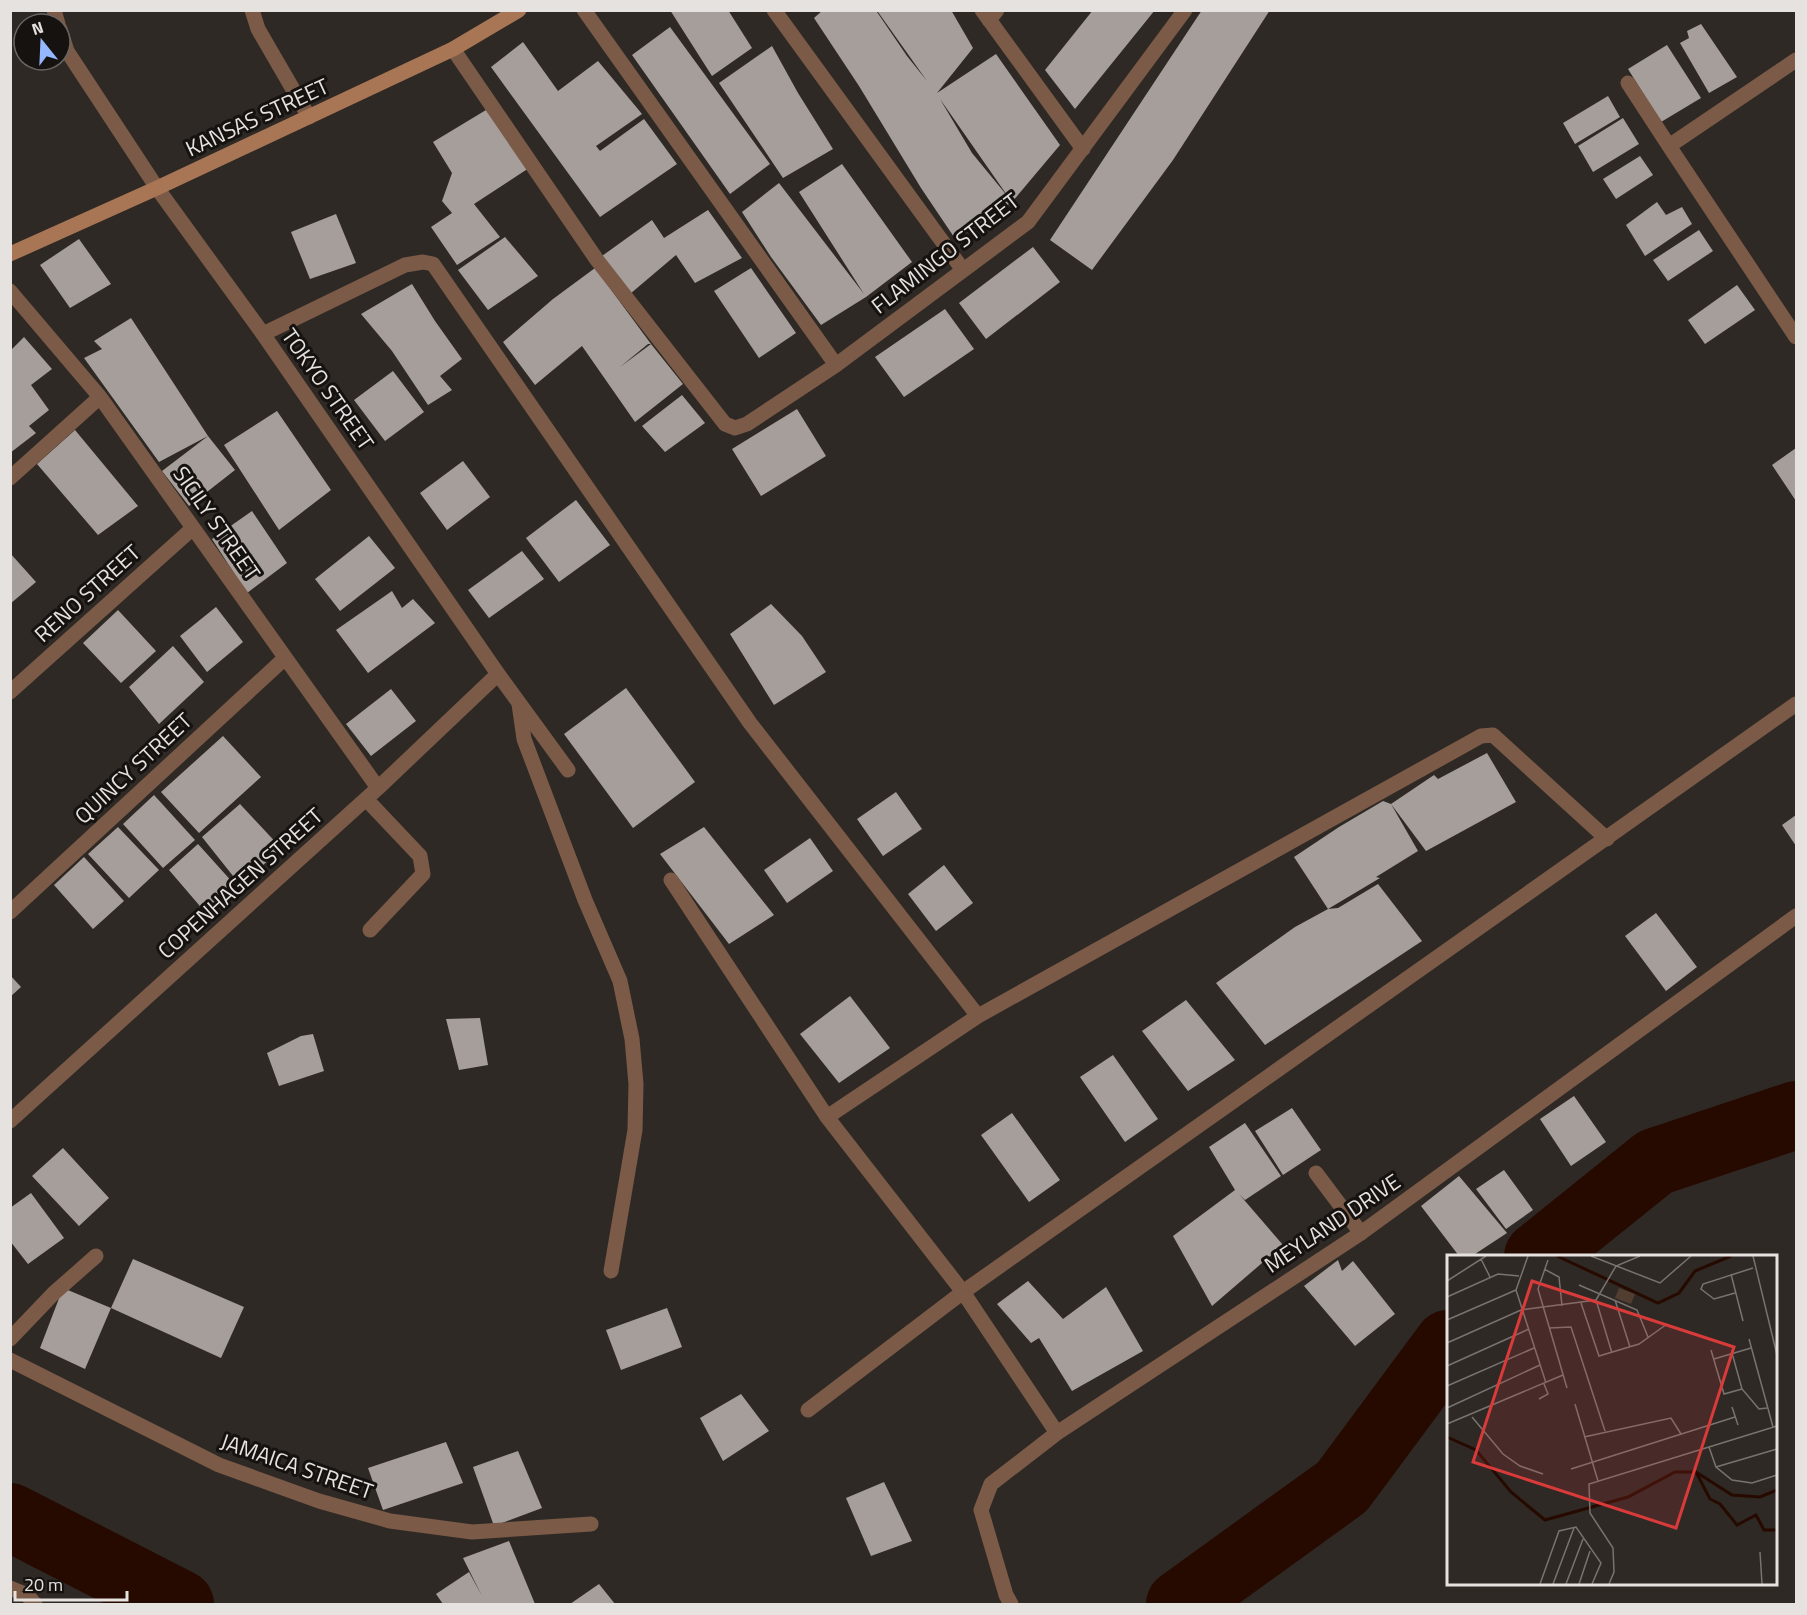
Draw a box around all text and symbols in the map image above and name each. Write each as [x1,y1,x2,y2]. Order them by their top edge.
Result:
north arrow [12,12,72,72]
text: N [28,15,46,41]
street label: KANSAS STREET [180,69,335,165]
street label: FLAMINGO STREET [864,184,1027,322]
street label: TOKYO STREET [273,321,383,457]
street label: SICILY STREET [165,459,269,588]
street label: RENO STREET [26,536,148,650]
street label: QUINCY STREET [66,704,200,832]
street label: COPENHAGEN STREET [150,799,331,967]
street label: MEYLAND DRIVE [1257,1165,1407,1281]
inset map [1447,1255,1777,1585]
street label: JAMAICA STREET [216,1424,378,1508]
scale bar [15,1564,128,1602]
text: 20 m [24,1571,63,1598]

